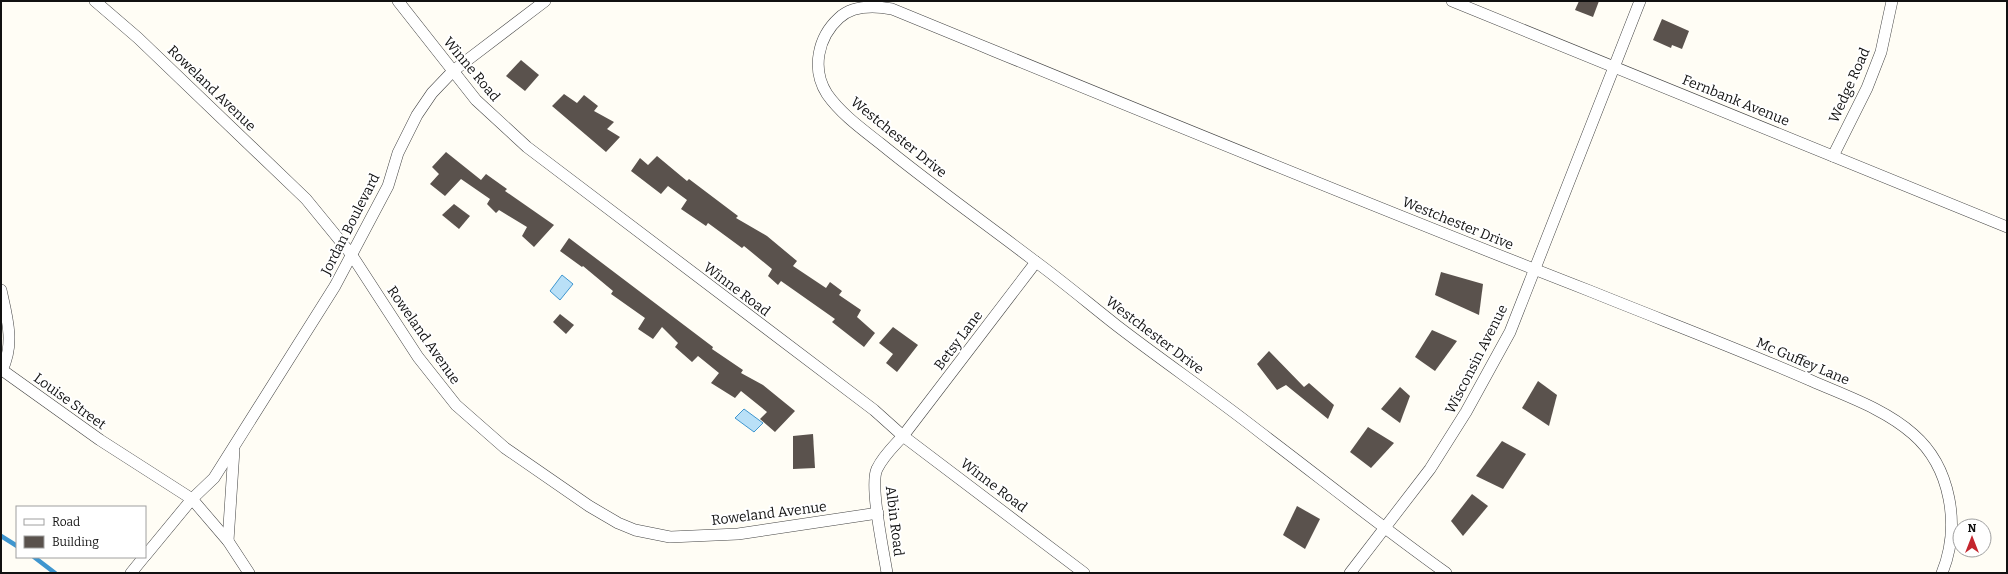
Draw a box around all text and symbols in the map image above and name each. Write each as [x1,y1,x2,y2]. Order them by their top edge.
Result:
street label: Winne Road [440,34,504,105]
street label: Roweland Avenue [164,42,259,135]
street label: Wedge Road [1825,45,1874,125]
street label: Fernbank Avenue [1680,71,1792,130]
street label: Westchester Drive [847,93,950,181]
street label: Jordan Boulevard [317,171,383,279]
street label: Westchester Drive [1400,193,1516,254]
street label: Winne Road [700,259,773,320]
street label: Roweland Avenue [383,283,464,388]
street label: Westchester Drive [1102,293,1207,378]
street label: Wisconsin Avenue [1442,302,1511,417]
street label: Betsy Lane [931,307,986,373]
street label: Mc Guffey Lane [1754,334,1852,389]
street label: Louise Street [30,370,109,433]
street label: Winne Road [957,455,1030,516]
street label: Albin Road [882,485,907,557]
street label: Roweland Avenue [710,498,828,529]
legend [16,506,146,558]
text: Road [52,515,80,529]
north arrow [1952,518,1992,558]
text: N [1968,522,1977,535]
text: Building [52,535,99,549]

